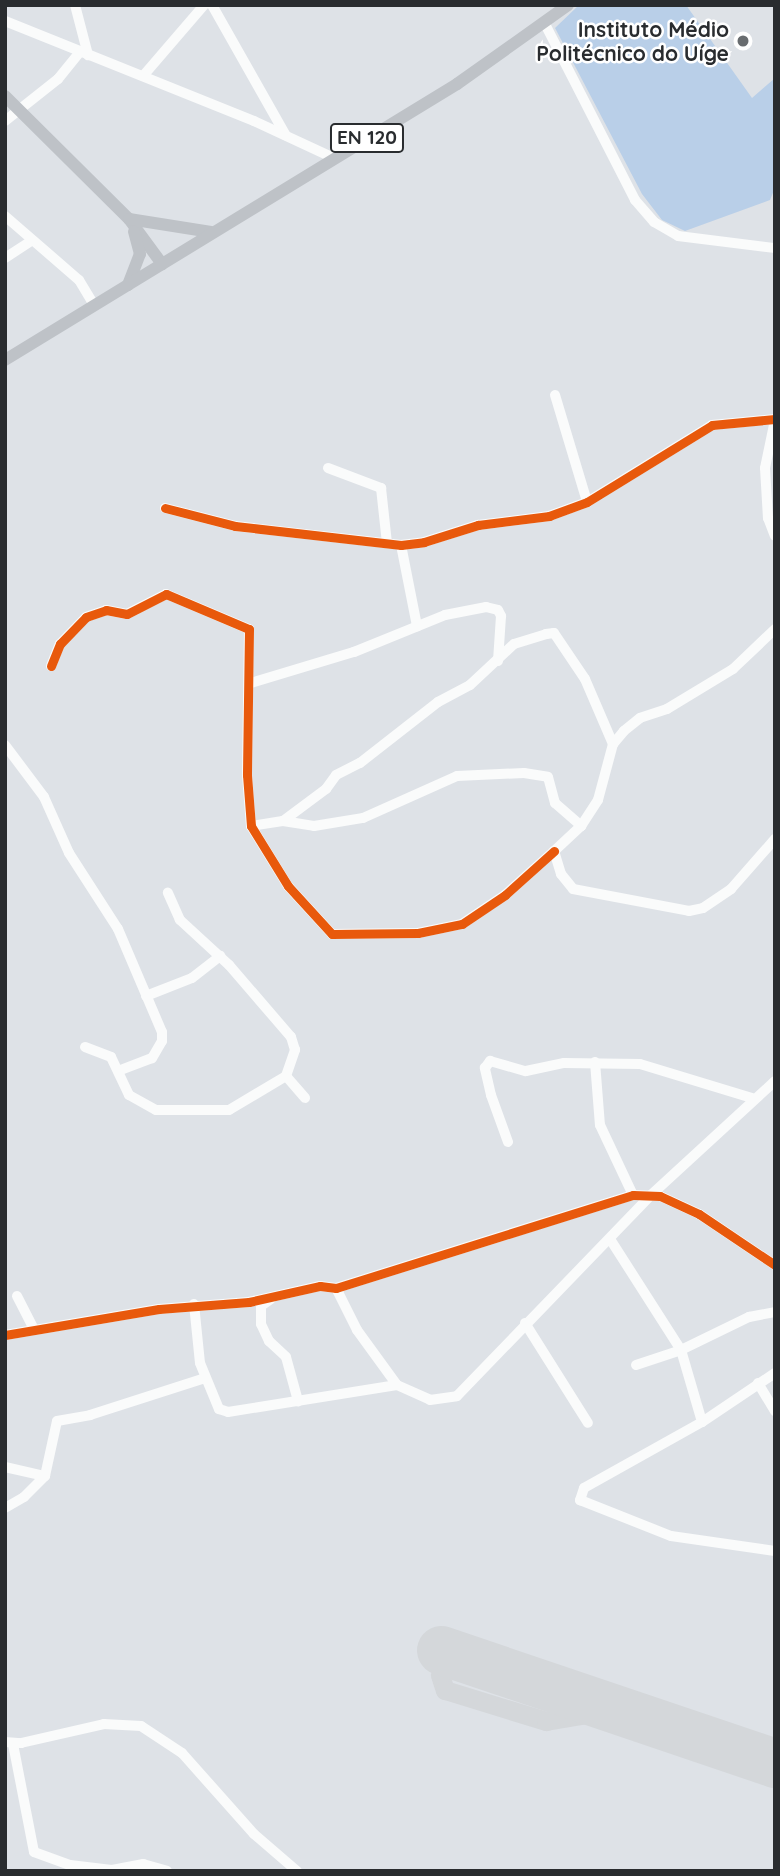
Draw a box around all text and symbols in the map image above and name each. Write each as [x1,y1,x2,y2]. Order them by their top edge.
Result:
place label: Instituto Médio Politécnico do Uíge [536,16,729,66]
marker: Instituto Médio Politécnico do Uíge [735,33,751,49]
road number: EN 120 [328,122,406,154]

